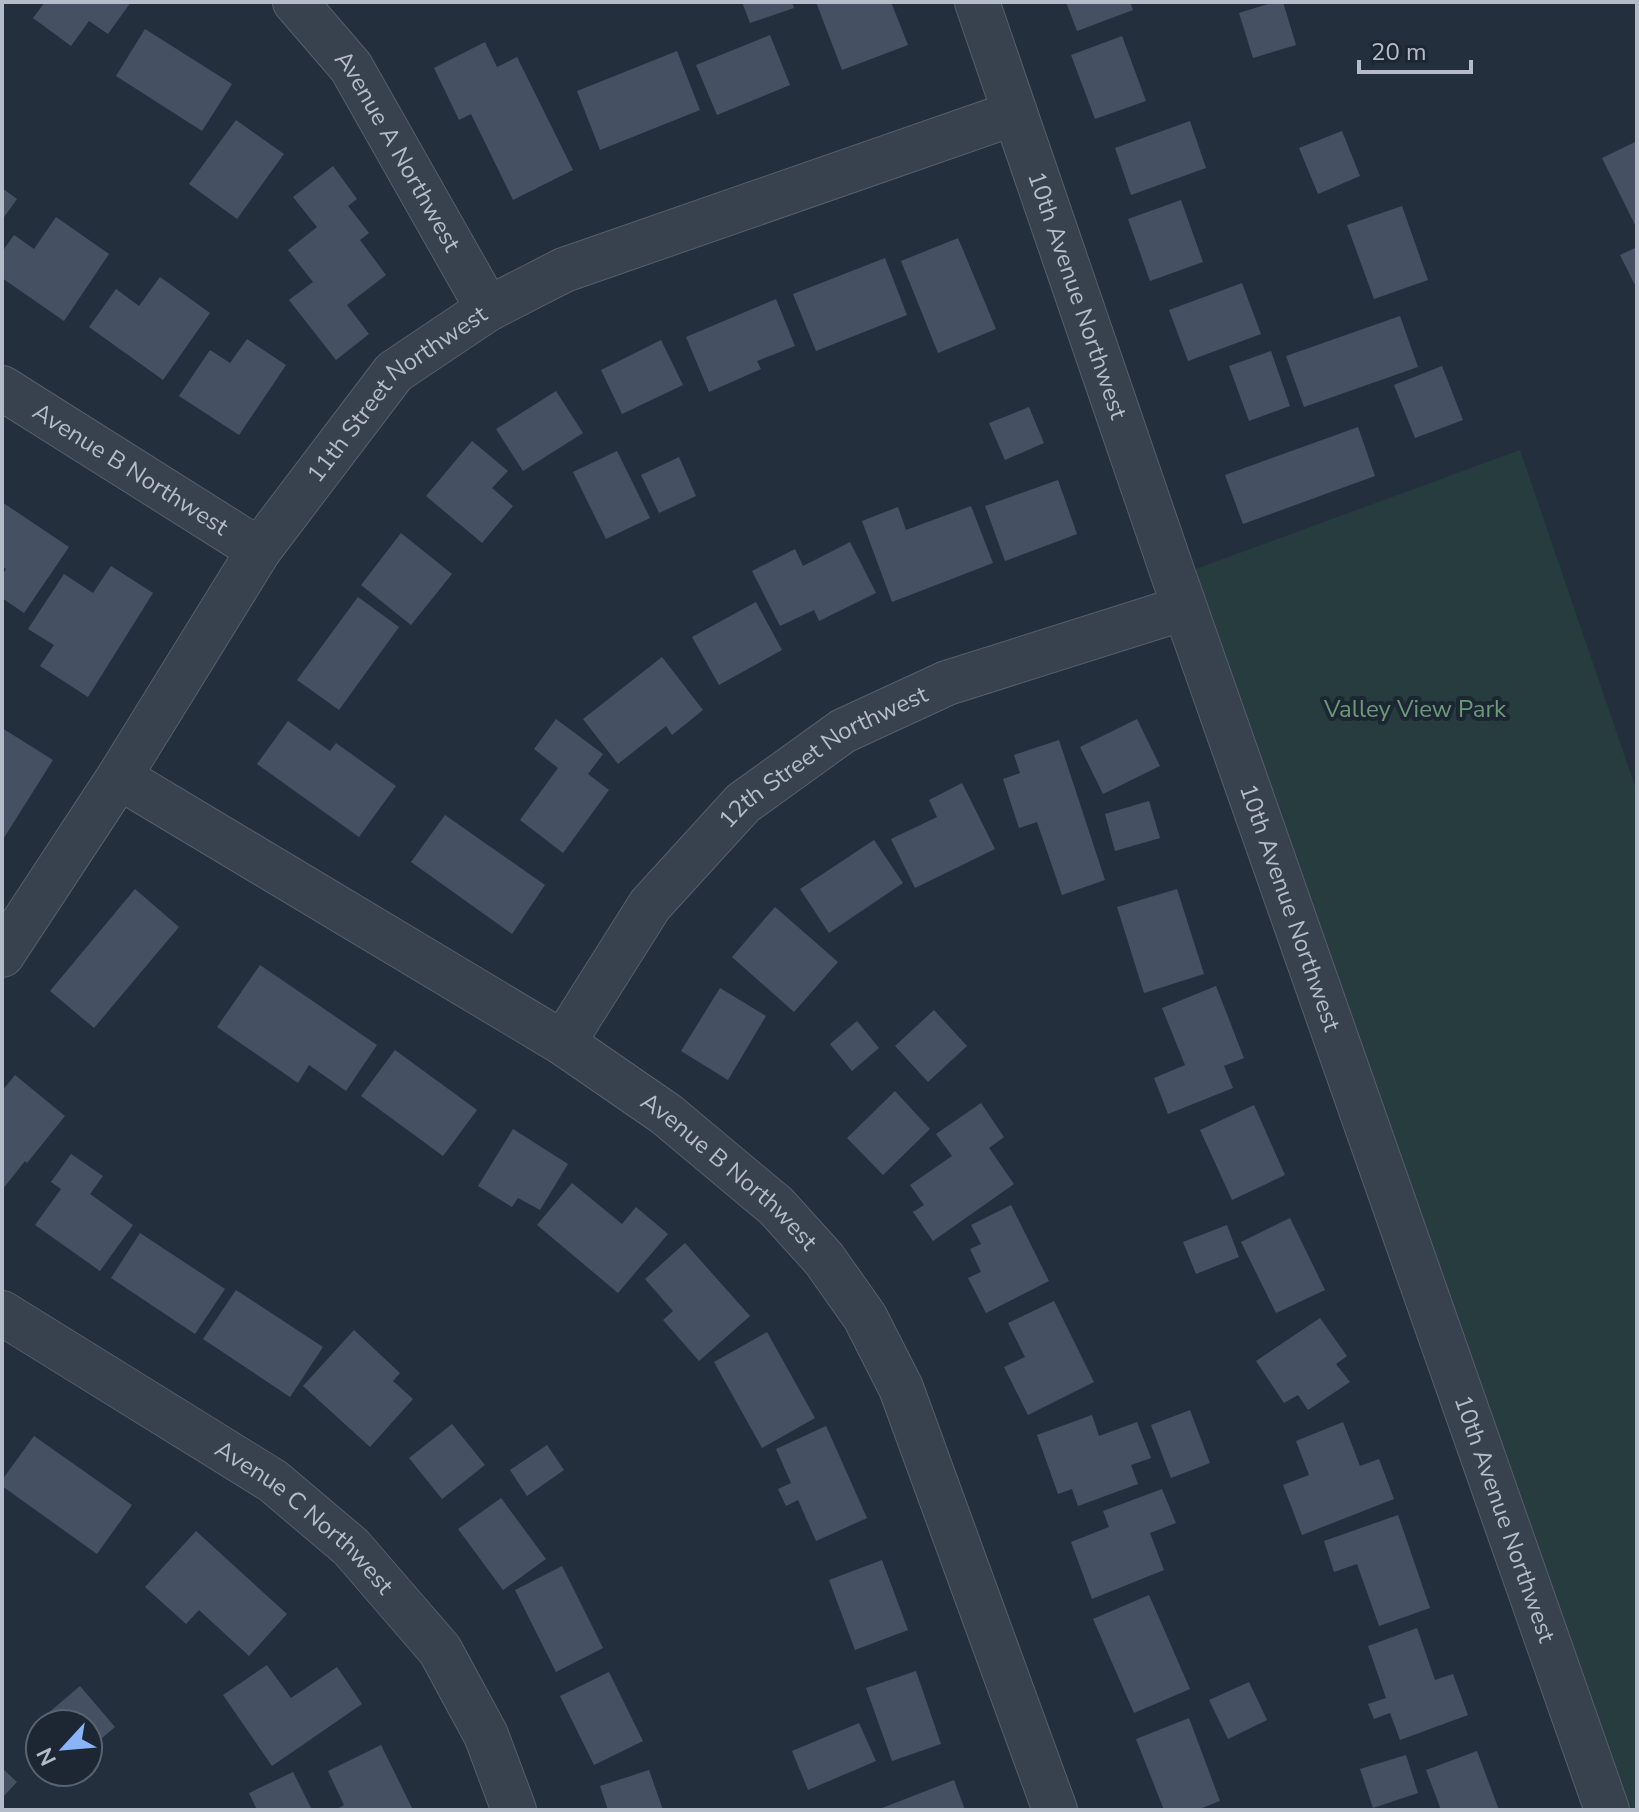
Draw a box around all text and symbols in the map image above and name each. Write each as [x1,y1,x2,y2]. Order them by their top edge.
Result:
scale bar [1359,24,1471,74]
text: 20 m [1371,36,1427,68]
street label: Avenue A Northwest [328,44,468,258]
street label: 10th Avenue Northwest [1020,167,1135,424]
street label: 11th Street Northwest [300,298,494,489]
street label: Avenue B Northwest [27,395,235,543]
street label: 12th Street Northwest [712,678,933,835]
park label: Valley View Park [1323,693,1507,725]
street label: 10th Avenue Northwest [1232,780,1348,1036]
street label: Avenue B Northwest [634,1085,825,1258]
street label: 10th Avenue Northwest [1447,1391,1563,1647]
street label: Avenue C Northwest [209,1433,401,1601]
north arrow [24,1708,104,1788]
text: N [30,1742,64,1770]

